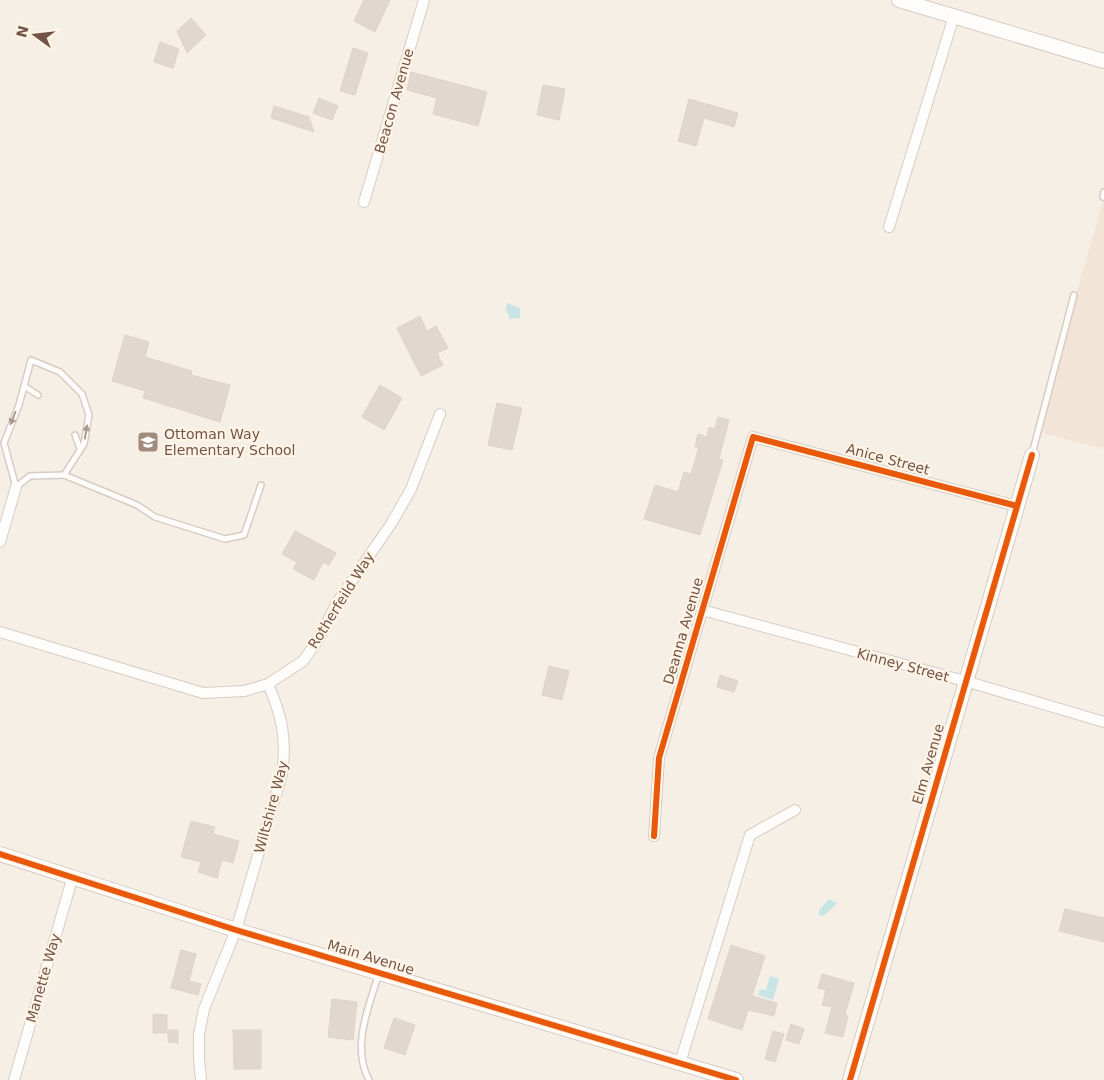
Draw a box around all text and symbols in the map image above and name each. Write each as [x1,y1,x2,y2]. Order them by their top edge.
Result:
north arrow [10,10,60,60]
text: N [13,24,32,39]
street label: Beacon Avenue [371,47,417,155]
one-way arrow [9,411,17,425]
one-way arrow [82,424,90,440]
place label: Ottoman Way Elementary School [164,426,296,458]
school or university icon: Ottoman Way Elementary School [136,430,160,454]
street label: Anice Street [845,440,932,478]
street label: Rotherfeild Way [305,549,377,651]
street label: Deanna Avenue [660,576,706,686]
street label: Kinney Street [855,645,951,685]
street label: Elm Avenue [909,722,947,806]
street label: Wiltshire Way [251,759,291,855]
street label: Manette Way [23,932,63,1024]
street label: Main Avenue [326,936,416,978]

